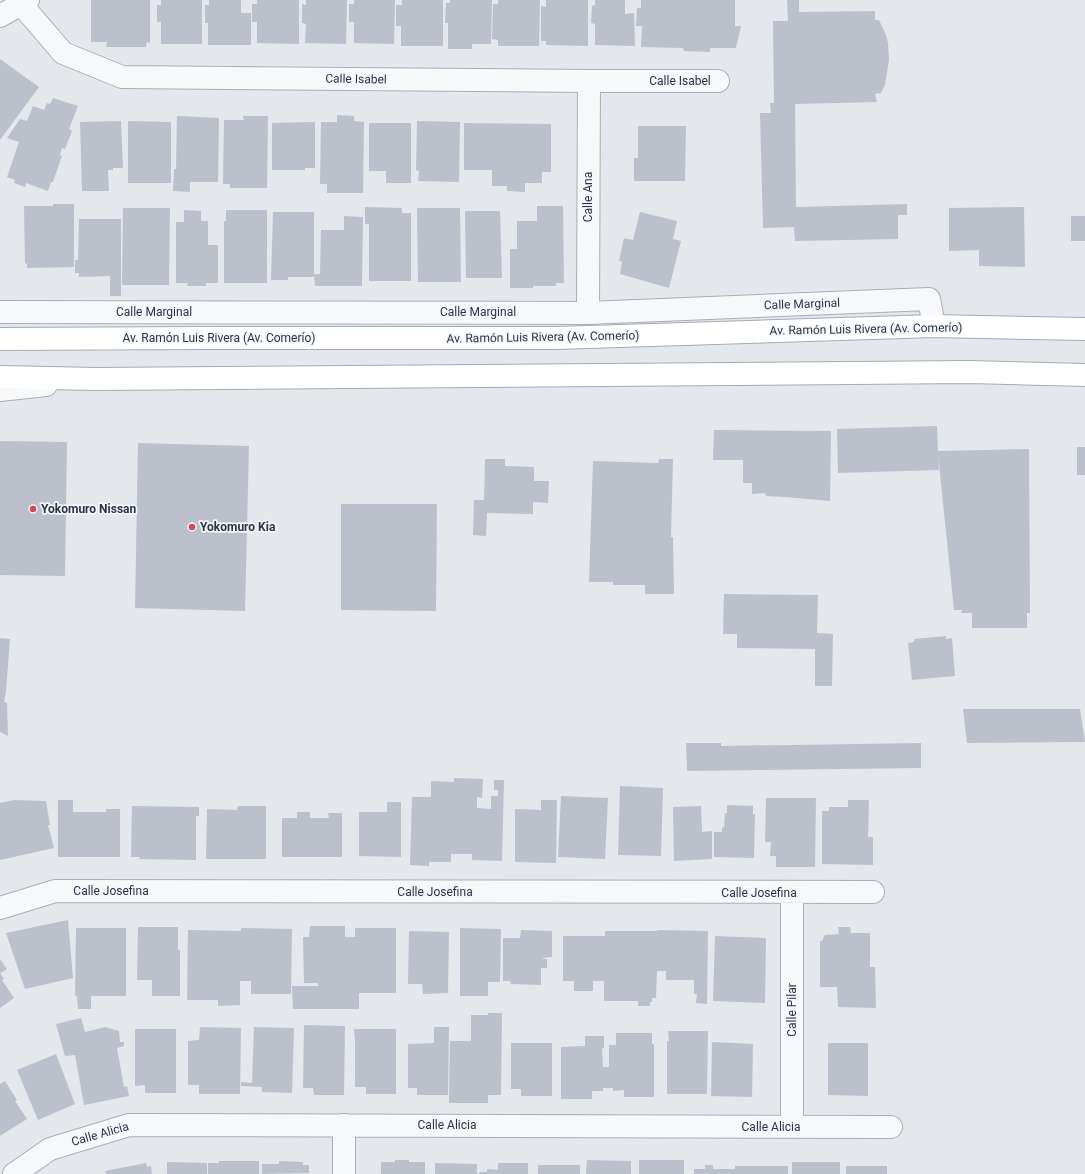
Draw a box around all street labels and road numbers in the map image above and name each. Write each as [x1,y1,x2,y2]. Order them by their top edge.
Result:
street label: Calle Isabel [325,71,387,87]
street label: Calle Isabel [649,74,711,88]
street label: Calle Ana [581,172,595,222]
street label: Calle Marginal [764,296,840,312]
street label: Calle Marginal [116,305,192,319]
street label: Calle Marginal [440,305,516,319]
street label: Av. Ramón Luis Rivera (Av. Comerío) [769,320,963,338]
street label: Av. Ramón Luis Rivera (Av. Comerío) [446,328,640,346]
street label: Av. Ramón Luis Rivera (Av. Comerío) [123,331,315,345]
street label: Calle Josefina [73,884,149,898]
street label: Calle Josefina [397,885,473,899]
street label: Calle Josefina [721,886,797,900]
street label: Calle Pilar [785,983,799,1037]
street label: Calle Alicia [418,1118,476,1132]
street label: Calle Alicia [70,1119,130,1149]
street label: Calle Alicia [742,1120,800,1134]

